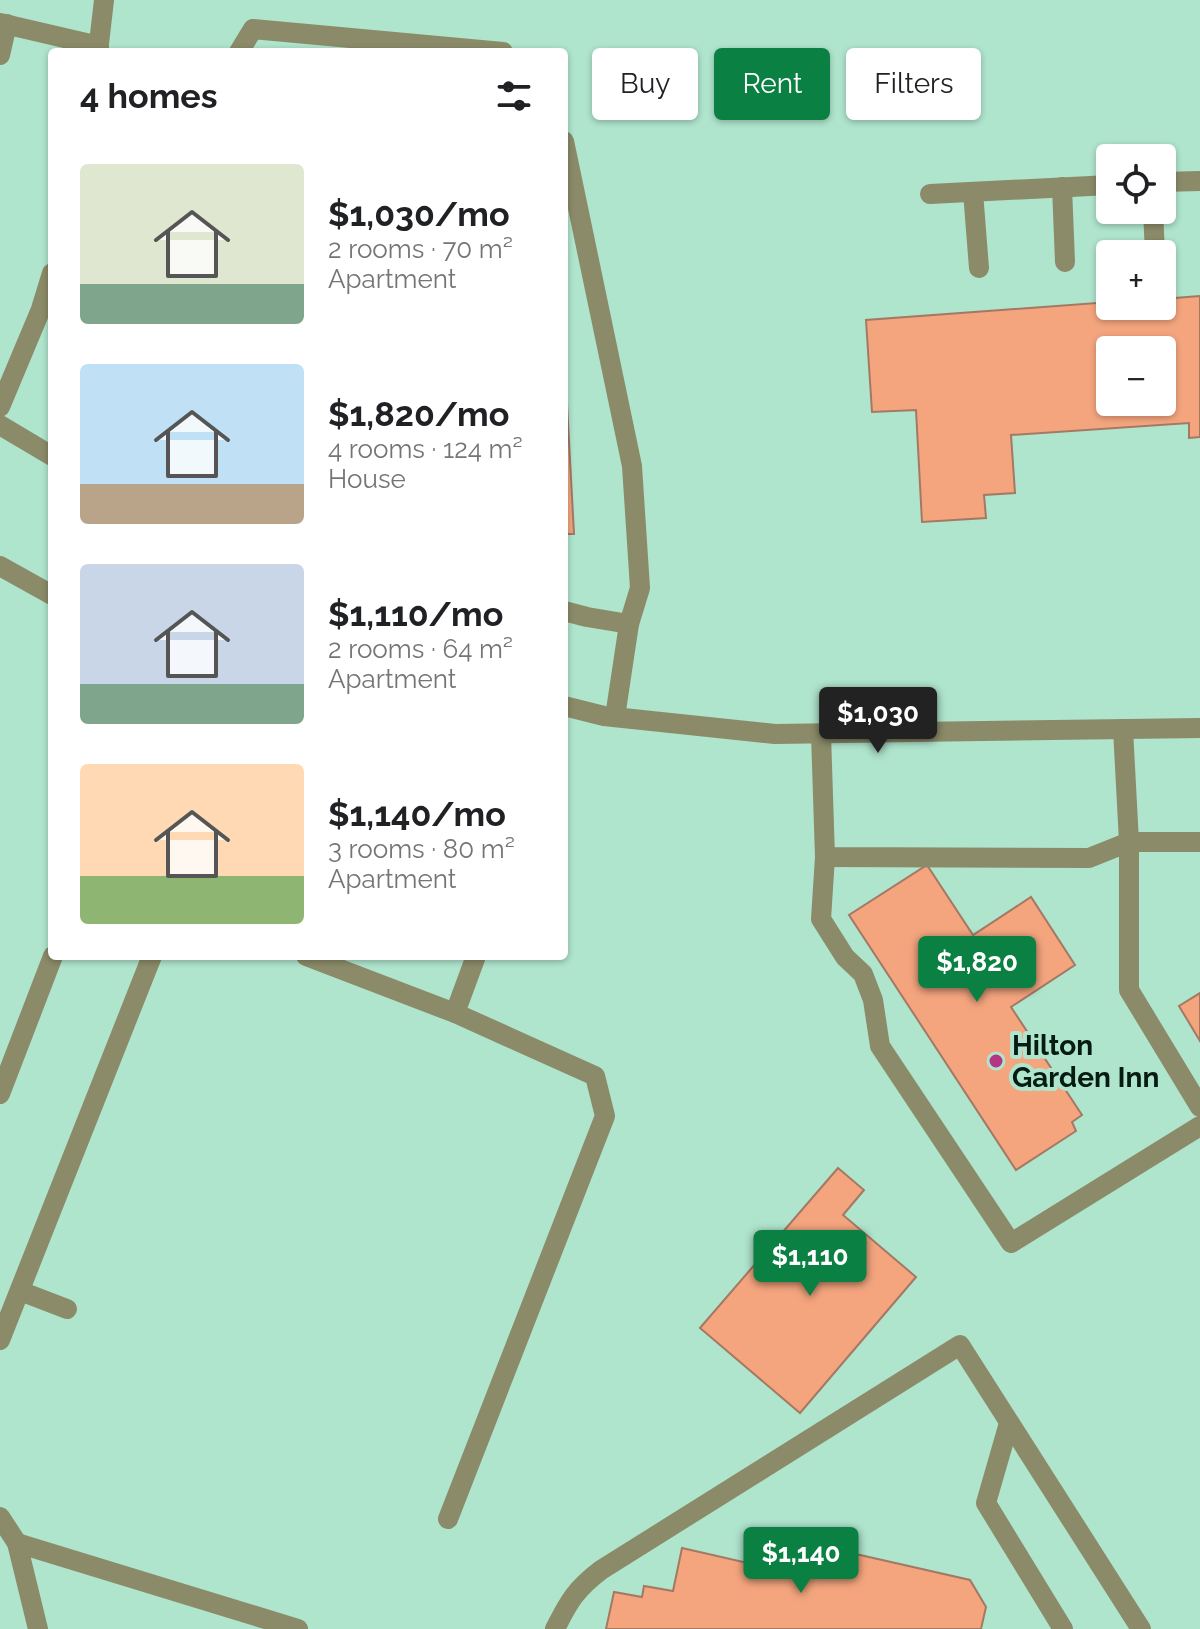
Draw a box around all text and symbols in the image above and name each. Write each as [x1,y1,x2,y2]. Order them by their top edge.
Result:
chip: Buy [592,48,698,120]
chip: Rent [714,48,830,120]
chip: Filters [846,48,981,120]
icon: filters [492,74,536,118]
text: 4 homes [80,76,218,116]
map controls [1096,144,1176,416]
button: locate [1096,144,1176,224]
text: $1,030/mo [328,194,510,234]
icon: home [144,196,240,292]
text: 2 rooms · 70 m² [328,234,513,264]
button: + [1096,240,1176,320]
text: Apartment [328,264,457,294]
button: − [1096,336,1176,416]
text: $1,820/mo [328,394,509,434]
icon: home [144,396,240,492]
text: 4 rooms · 124 m² [328,434,523,464]
text: House [328,464,406,494]
text: $1,110/mo [328,594,503,634]
icon: home [144,596,240,692]
text: 2 rooms · 64 m² [328,634,513,664]
text: Apartment [328,664,457,694]
pin: $1,030 [813,687,943,755]
text: $1,030 [837,698,919,728]
text: $1,140/mo [328,794,506,834]
icon: home [144,796,240,892]
text: 3 rooms · 80 m² [328,834,515,864]
text: Apartment [328,864,457,894]
pin: $1,820 [912,936,1042,1004]
text: $1,820 [936,947,1018,977]
place label: Hilton Garden Inn [1012,1029,1159,1094]
marker: Hilton Garden Inn [987,1052,1005,1070]
pin: $1,110 [745,1230,875,1298]
text: $1,110 [771,1241,849,1271]
pin: $1,140 [736,1527,866,1595]
text: $1,140 [761,1538,841,1568]

